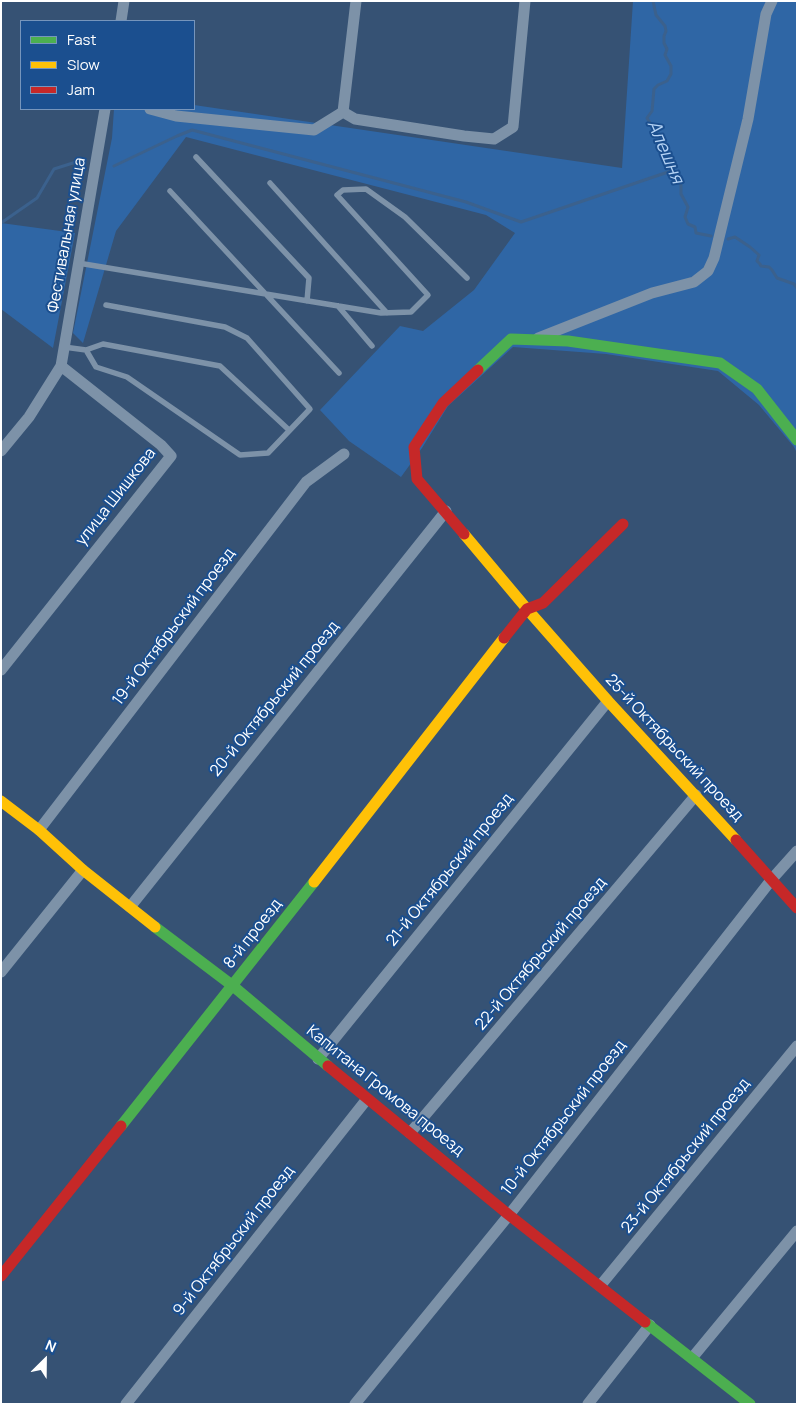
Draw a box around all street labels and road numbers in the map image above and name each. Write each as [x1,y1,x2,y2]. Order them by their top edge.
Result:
street label: Фестивальная улица [44,156,90,314]
street label: улица Шишкова [72,444,160,550]
street label: 19-й Октябрьский проезд [109,545,239,709]
street label: 20-й Октябрьский проезд [206,617,344,781]
street label: 25-й Октябрьский проезд [601,671,747,825]
street label: 21-й Октябрьский проезд [382,790,518,950]
street label: 22-й Октябрьский проезд [471,874,611,1034]
street label: 8-й проезд [220,895,286,973]
street label: Капитана Громова проезд [302,1021,468,1161]
street label: 10-й Октябрьский проезд [497,1037,631,1199]
street label: 23-й Октябрьский проезд [618,1075,754,1237]
street label: 9-й Октябрьский проезд [169,1162,299,1320]

